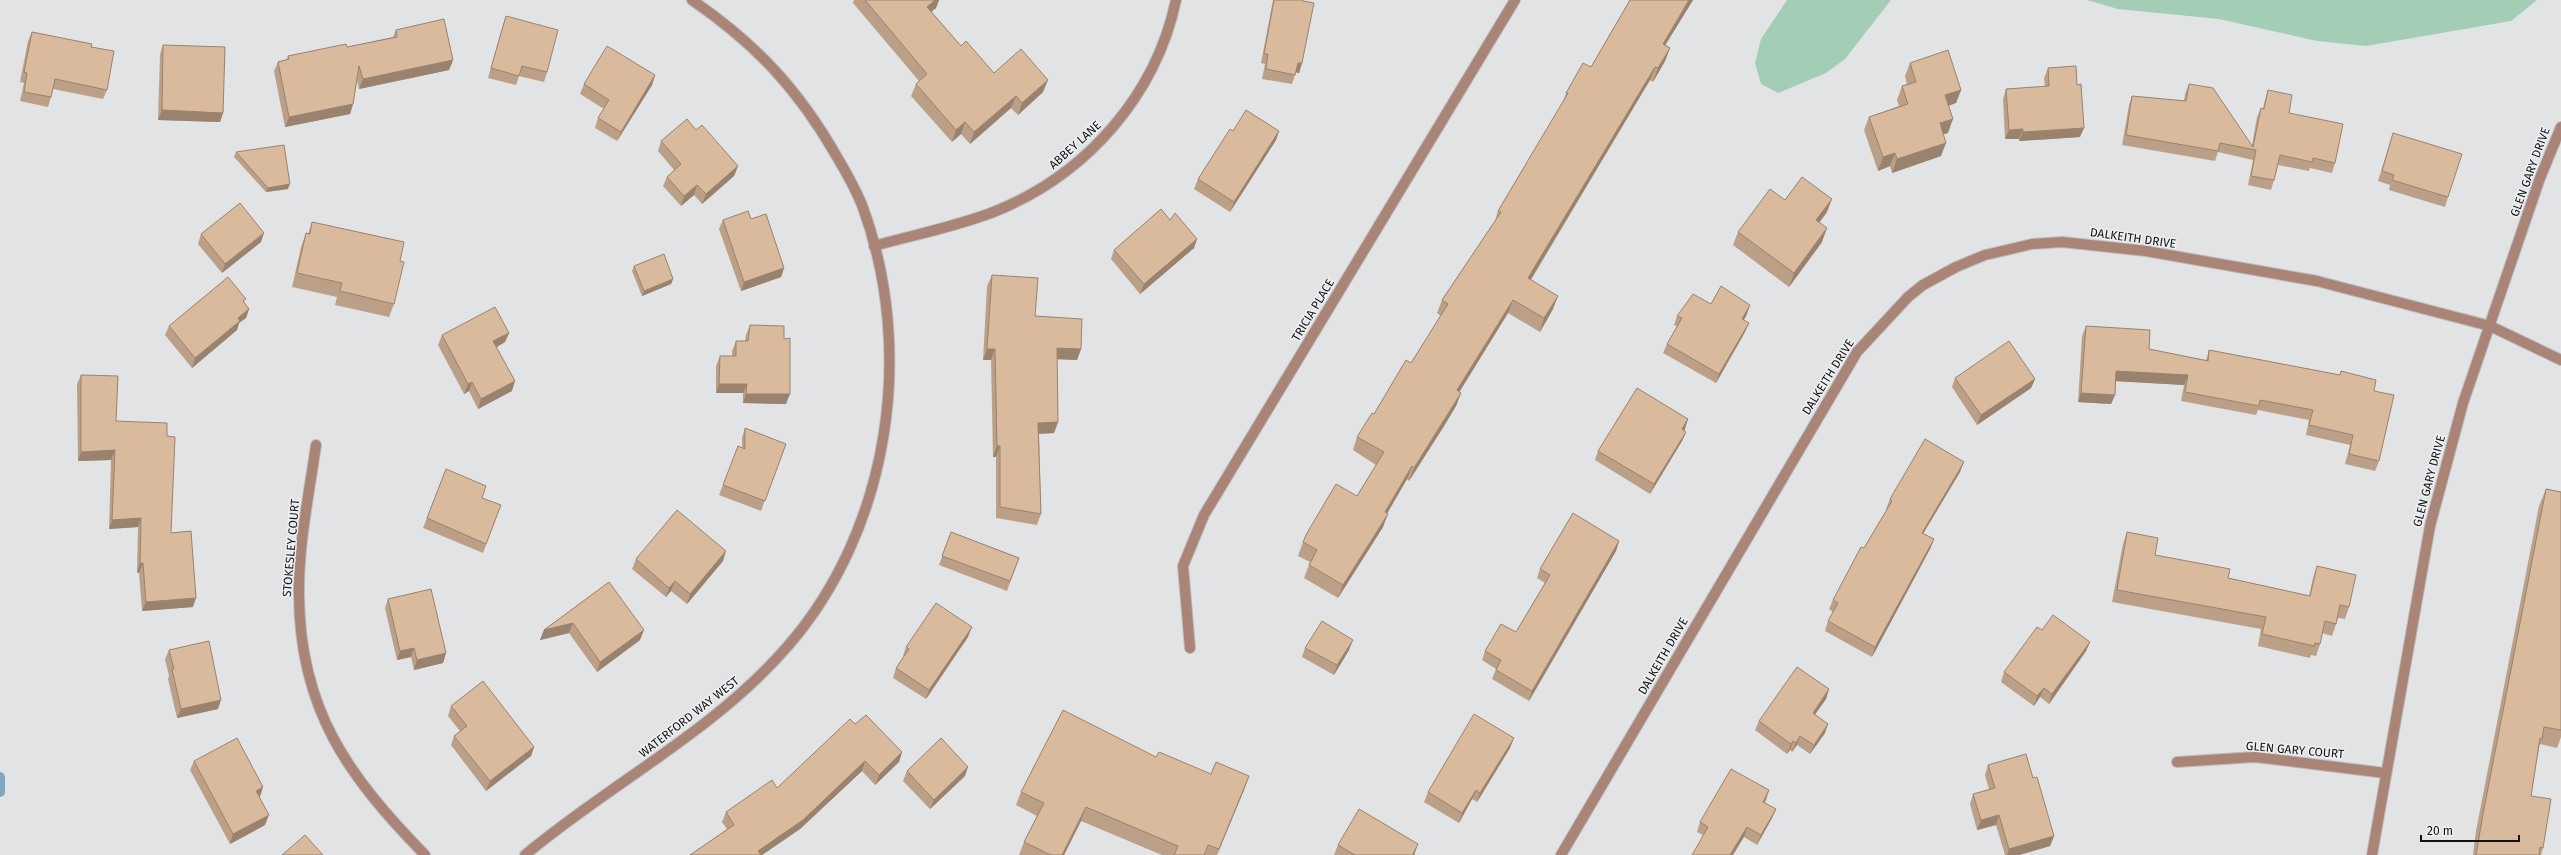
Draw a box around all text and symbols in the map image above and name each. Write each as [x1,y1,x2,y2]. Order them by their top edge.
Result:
street label: ABBEY LANE [1046,118,1104,172]
street label: GLEN GARY DRIVE [2507,125,2553,219]
street label: DALKEITH DRIVE [2089,225,2177,251]
street label: TRICIA PLACE [1289,276,1337,344]
street label: DALKEITH DRIVE [1799,337,1857,417]
street label: GLEN GARY DRIVE [2410,434,2448,528]
street label: STOKESLEY COURT [280,498,302,598]
street label: DALKEITH DRIVE [1635,615,1691,697]
street label: WATERFORD WAY WEST [636,673,742,760]
street label: GLEN GARY COURT [2245,739,2345,761]
scale bar [2421,817,2519,843]
text: 20 m [2427,824,2453,838]

